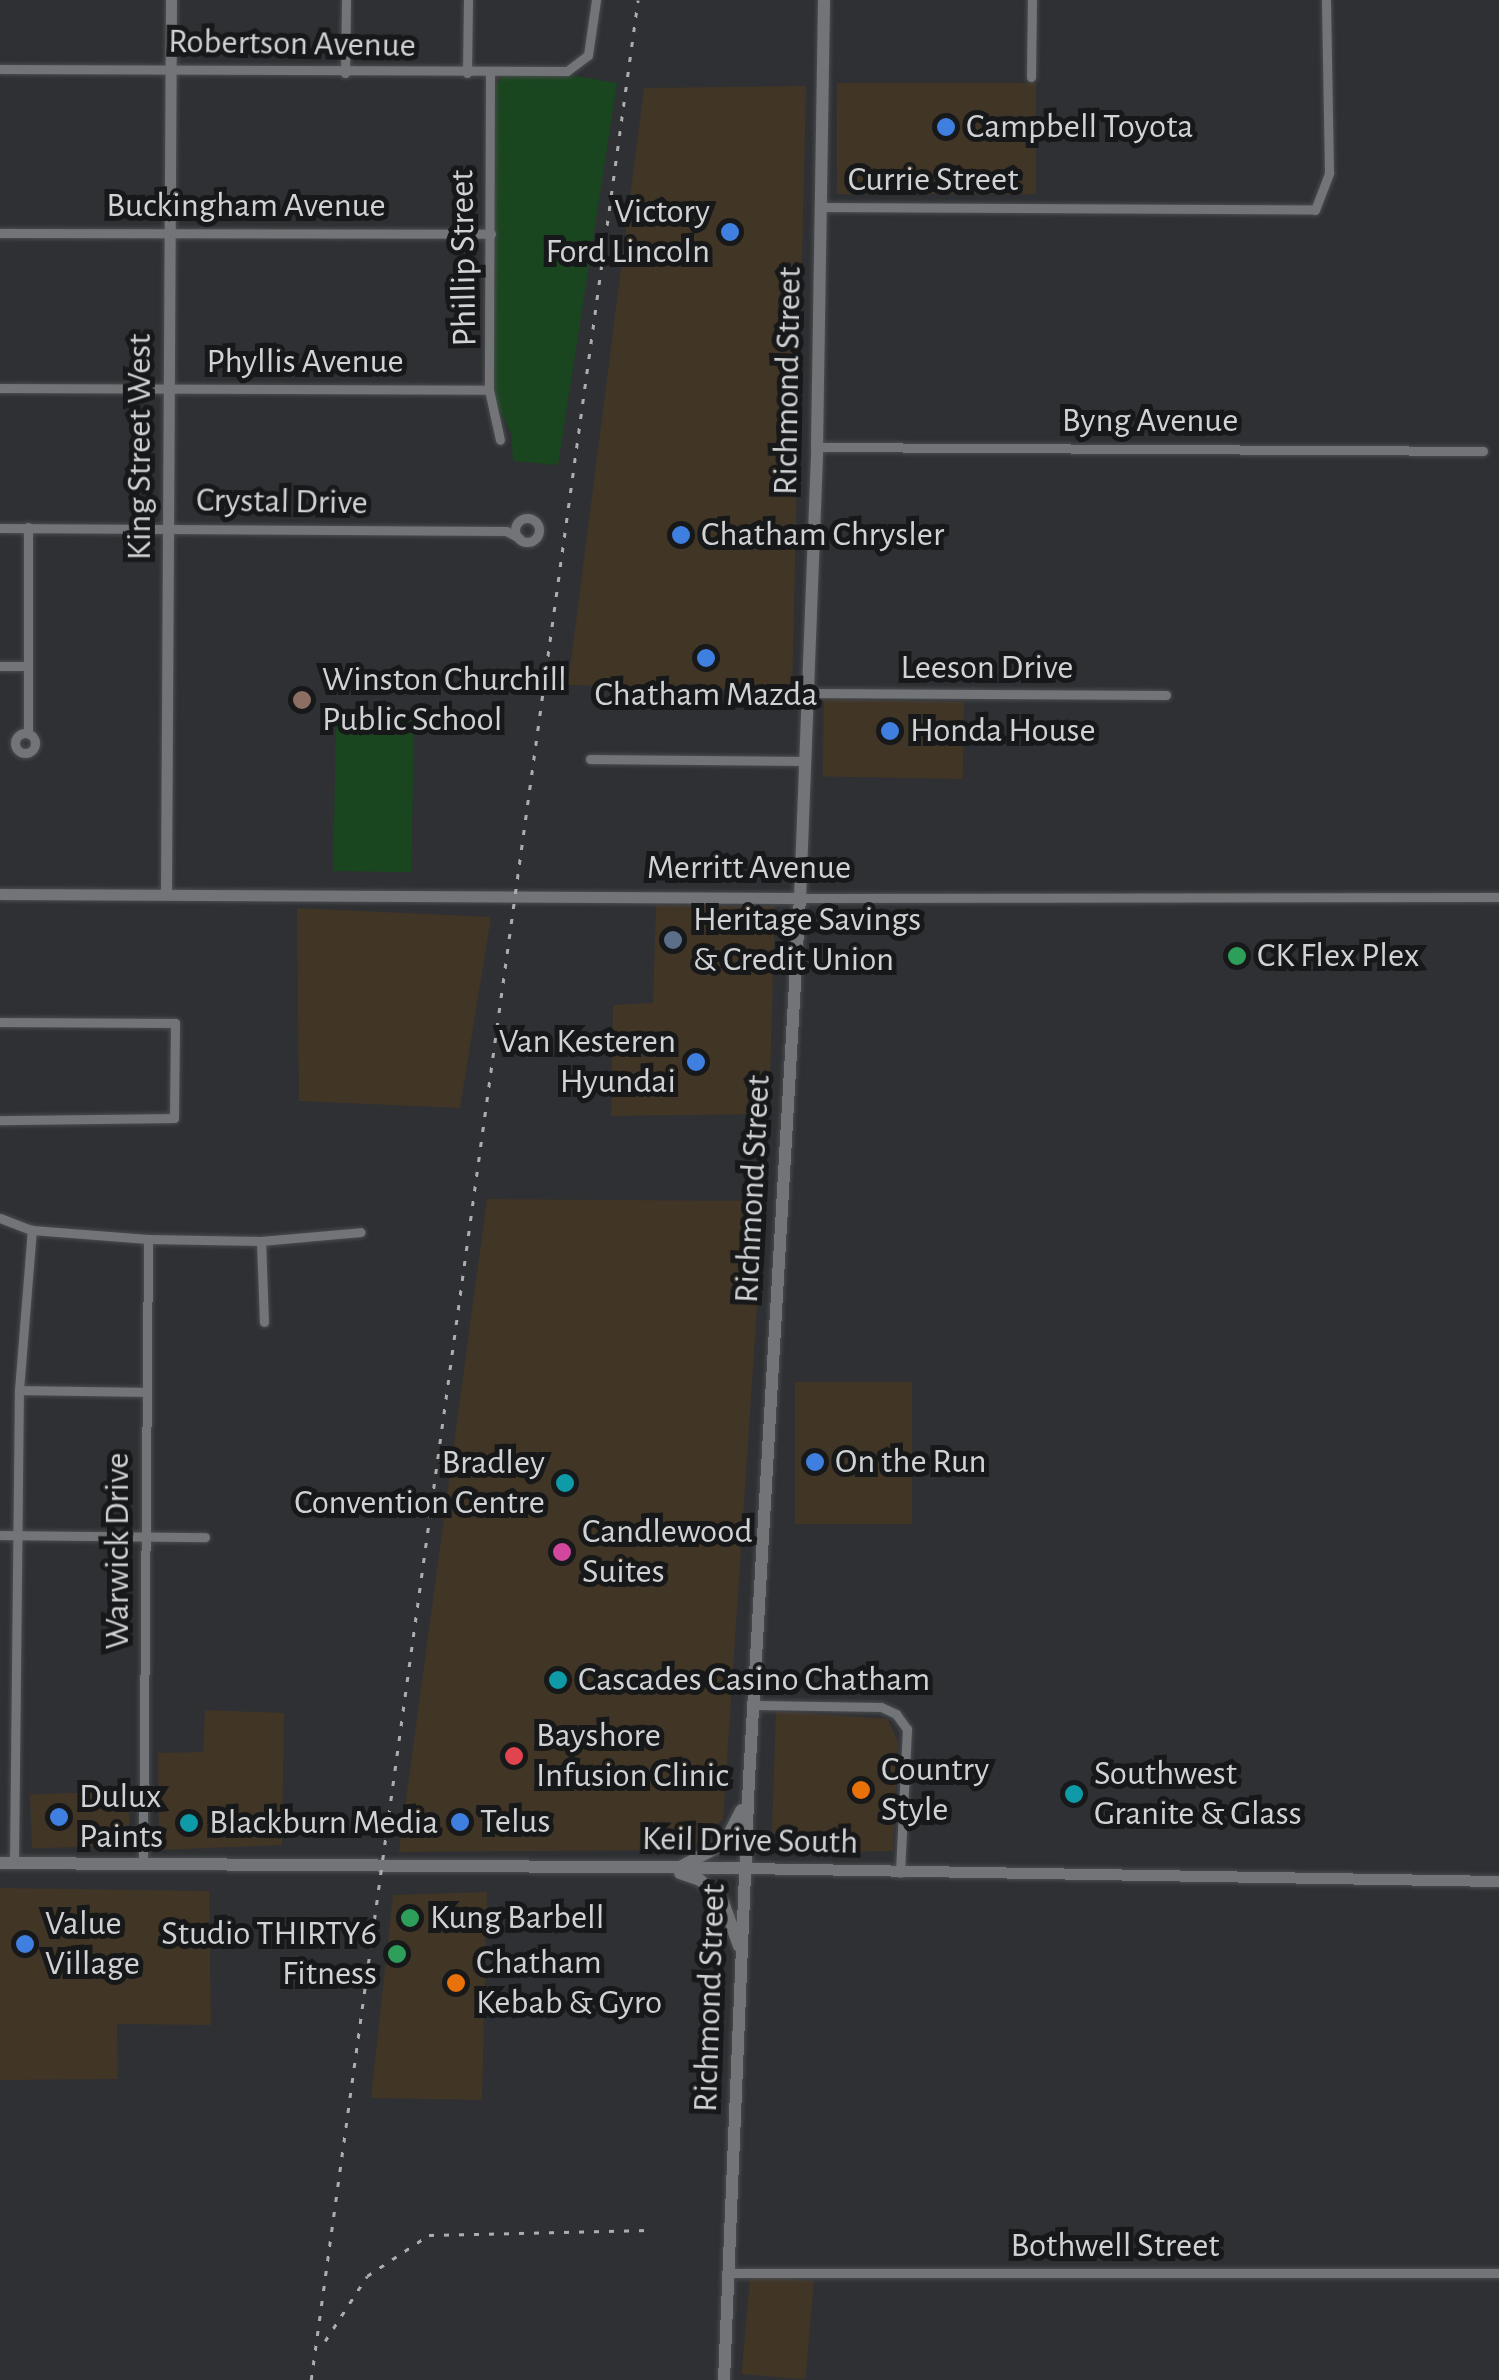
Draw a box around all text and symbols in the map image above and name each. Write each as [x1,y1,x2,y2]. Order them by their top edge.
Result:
street label: Robertson Avenue [168,21,416,67]
place label: Campbell Toyota [966,106,1194,148]
marker: Campbell Toyota [935,116,957,138]
street label: Currie Street [848,159,1018,201]
street label: Phillip Street [441,169,487,347]
street label: Buckingham Avenue [106,185,386,227]
place label: Victory Ford Lincoln [546,191,710,273]
marker: Victory Ford Lincoln [719,221,741,243]
street label: Richmond Street [765,266,811,496]
street label: King Street West [119,334,161,560]
street label: Phyllis Avenue [206,341,404,383]
street label: Byng Avenue [1062,400,1238,442]
street label: Crystal Drive [196,480,368,524]
place label: Chatham Chrysler [701,514,944,556]
marker: Chatham Chrysler [670,524,692,546]
marker: Chatham Mazda [695,647,717,669]
street label: Leeson Drive [901,647,1073,689]
place label: Winston Churchill Public School [322,659,567,741]
place label: Chatham Mazda [594,674,818,716]
marker: Winston Churchill Public School [291,689,313,711]
place label: Honda House [910,710,1096,752]
marker: Honda House [879,720,901,742]
street label: Merritt Avenue [647,847,851,889]
place label: Heritage Savings & Credit Union [693,899,921,981]
marker: Heritage Savings & Credit Union [662,929,684,951]
place label: CK Flex Plex [1257,935,1419,977]
marker: CK Flex Plex [1226,945,1248,967]
place label: Van Kesteren Hyundai [499,1021,676,1103]
marker: Van Kesteren Hyundai [685,1051,707,1073]
street label: Richmond Street [726,1074,780,1304]
place label: On the Run [835,1441,987,1483]
place label: Bradley Convention Centre [294,1442,545,1524]
marker: On the Run [804,1451,826,1473]
street label: Warwick Drive [97,1453,139,1649]
marker: Bradley Convention Centre [554,1472,576,1494]
place label: Candlewood Suites [582,1511,753,1593]
marker: Candlewood Suites [551,1541,573,1563]
place label: Cascades Casino Chatham [578,1659,930,1701]
marker: Cascades Casino Chatham [547,1669,569,1691]
place label: Bayshore Infusion Clinic [536,1715,729,1797]
marker: Bayshore Infusion Clinic [501,1743,527,1769]
place label: Country Style [881,1749,989,1831]
place label: Southwest Granite & Glass [1094,1753,1302,1835]
place label: Dulux Paints [79,1776,163,1858]
marker: Country Style [850,1779,872,1801]
marker: Southwest Granite & Glass [1063,1783,1085,1805]
place label: Telus [480,1801,550,1843]
place label: Blackburn Media [209,1802,438,1844]
marker: Dulux Paints [48,1806,70,1828]
marker: Telus [449,1811,471,1833]
marker: Blackburn Media [178,1812,200,1834]
street label: Keil Drive South [642,1818,858,1864]
street label: Richmond Street [685,1883,735,2113]
place label: Kung Barbell [430,1897,604,1939]
place label: Value Village [45,1903,140,1985]
marker: Kung Barbell [399,1907,421,1929]
place label: Studio THIRTY6 Fitness [161,1913,377,1995]
marker: Value Village [14,1933,36,1955]
place label: Chatham Kebab & Gyro [476,1942,662,2024]
marker: Studio THIRTY6 Fitness [386,1943,408,1965]
marker: Chatham Kebab & Gyro [445,1972,467,1994]
street label: Bothwell Street [1010,2225,1220,2267]

